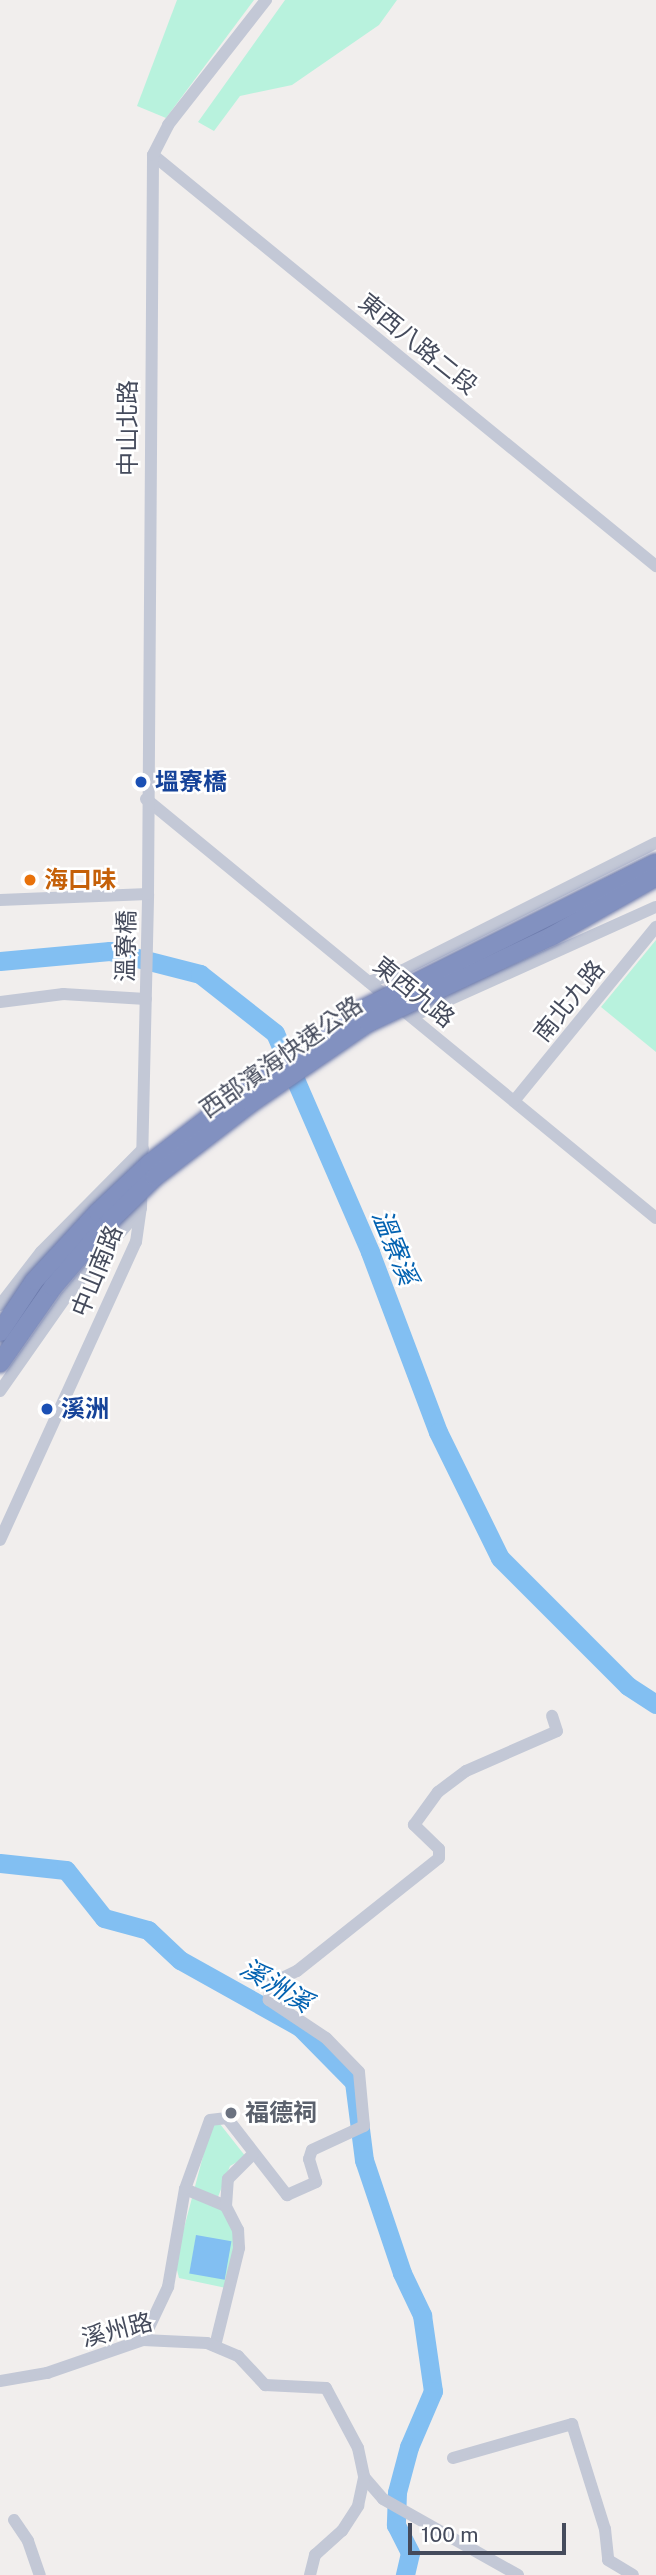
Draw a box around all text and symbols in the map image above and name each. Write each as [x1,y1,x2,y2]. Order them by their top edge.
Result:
street label: 東西八路二段 [353,287,483,401]
street label: 中山北路 [114,380,142,476]
place label: 塭寮橋 [155,768,227,796]
marker: 塭寮橋 [133,774,149,790]
place label: 海口味 [44,866,116,894]
marker: 海口味 [22,872,38,888]
street label: 溫寮橋 [111,910,141,982]
street label: 東西九路 [368,951,460,1033]
street label: 南北九路 [528,955,610,1047]
street label: 西部濱海快速公路 [194,990,368,1124]
water label: 溫寮溪 [366,1205,424,1289]
street label: 中山南路 [66,1221,128,1321]
place label: 溪洲 [61,1395,109,1423]
marker: 溪洲 [39,1401,55,1417]
water label: 溪洲溪 [235,1952,317,2018]
place label: 福德祠 [245,2099,317,2127]
marker: 福德祠 [223,2105,239,2121]
street label: 溪州路 [79,2307,155,2353]
scale bar [411,2508,568,2552]
text: 100 m [421,2522,478,2547]

